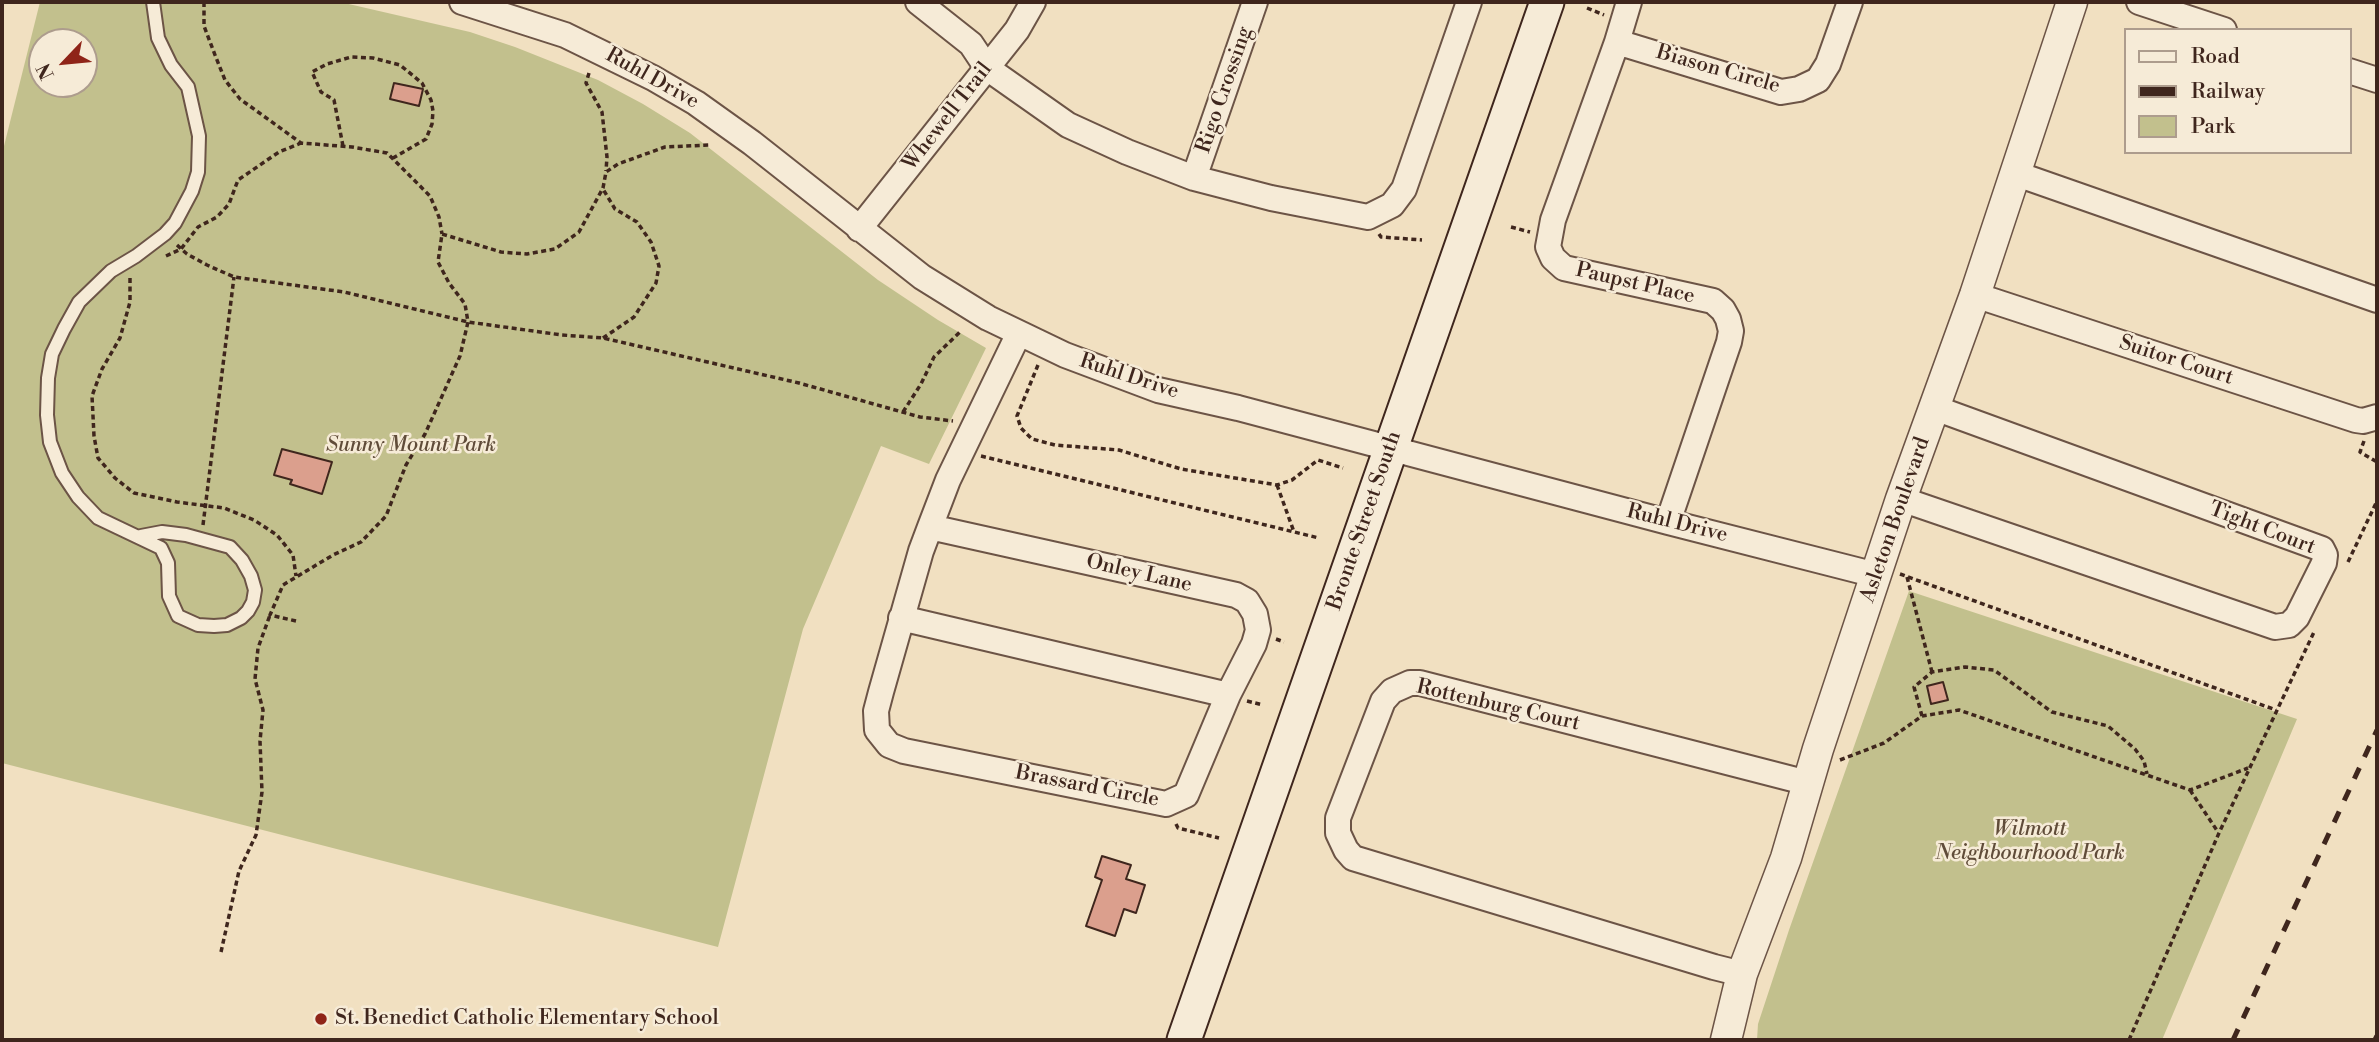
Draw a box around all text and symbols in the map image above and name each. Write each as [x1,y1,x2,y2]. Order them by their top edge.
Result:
street label: Rigo Crossing [1192,23,1258,157]
north arrow [28,28,98,98]
legend [2124,28,2351,154]
street label: Biason Circle [1653,40,1783,100]
street label: Ruhl Drive [601,43,703,115]
text: Road [2191,44,2240,70]
street label: Whewell Trail [898,58,998,176]
text: N [32,59,60,83]
text: Railway [2191,79,2265,105]
text: Park [2191,114,2235,140]
street label: Paupst Place [1573,258,1697,310]
street label: Suitor Court [2116,331,2236,391]
street label: Ruhl Drive [1076,349,1182,405]
street label: Bronte Street South [1323,428,1407,614]
park label: Sunny Mount Park [326,433,496,459]
street label: Asleton Boulevard [1856,434,1936,606]
street label: Tight Court [2205,497,2319,561]
street label: Ruhl Drive [1624,499,1730,549]
street label: Onley Lane [1084,550,1194,598]
street label: Rottenburg Court [1414,675,1582,737]
street label: Brassard Circle [1013,761,1161,813]
park label: Wilmott Neighbourhood Park [1935,817,2125,867]
place label: St. Benedict Catholic Elementary School [335,1006,719,1032]
marker: St. Benedict Catholic Elementary School [313,1011,329,1027]

